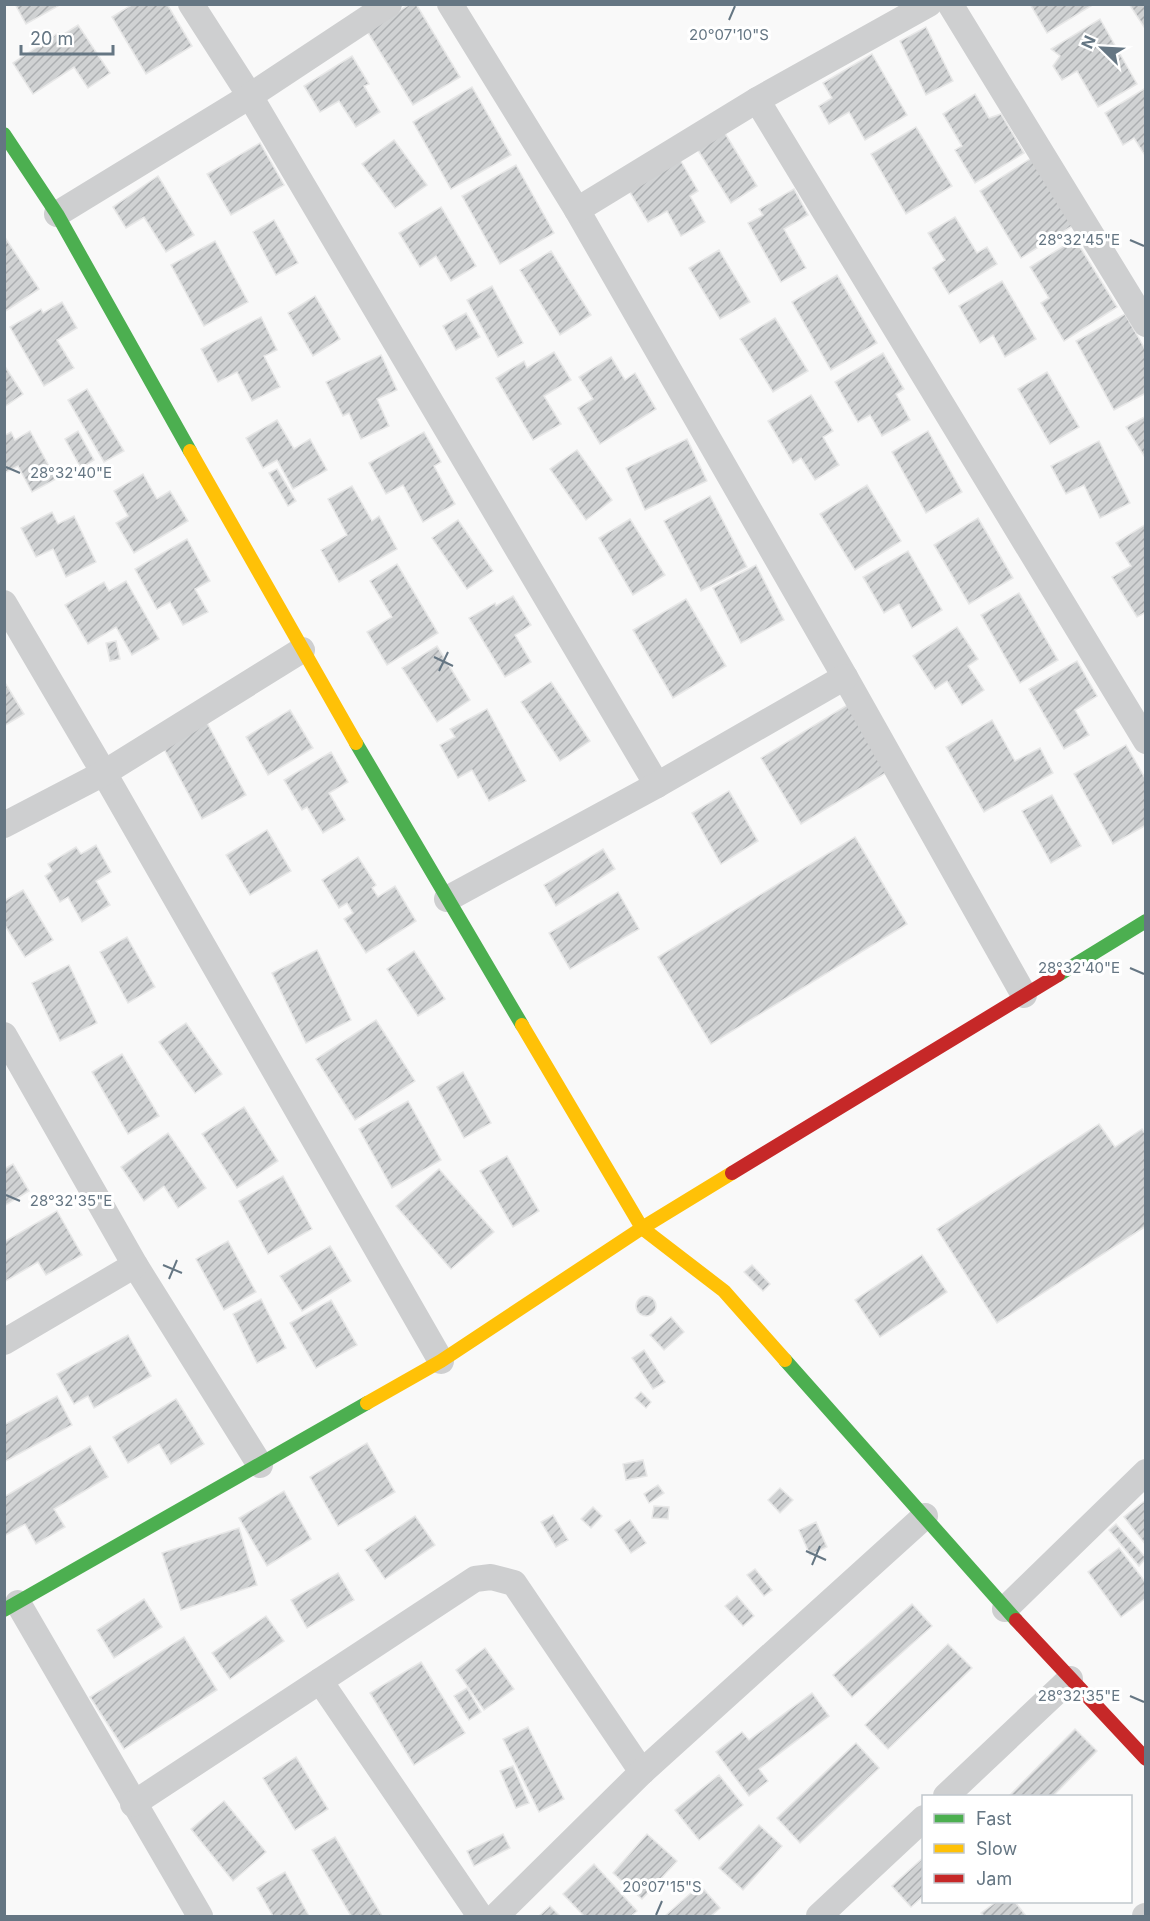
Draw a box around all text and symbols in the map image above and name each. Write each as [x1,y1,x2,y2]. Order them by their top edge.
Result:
scale bar [21,18,112,56]
north arrow [1072,18,1132,78]
text: 20°07'10"S [689,25,769,44]
text: 20 m [30,28,73,49]
text: N [1077,32,1100,52]
text: 28°32'45"E [1038,230,1120,249]
text: 28°32'40"E [30,463,112,482]
text: 28°32'40"E [1038,958,1120,977]
text: 28°32'35"E [30,1191,112,1210]
text: 28°32'35"E [1038,1686,1120,1705]
legend [922,1795,1132,1903]
text: Fast [976,1808,1012,1829]
text: Slow [976,1838,1017,1859]
text: Jam [976,1868,1012,1889]
text: 20°07'15"S [622,1877,702,1896]

